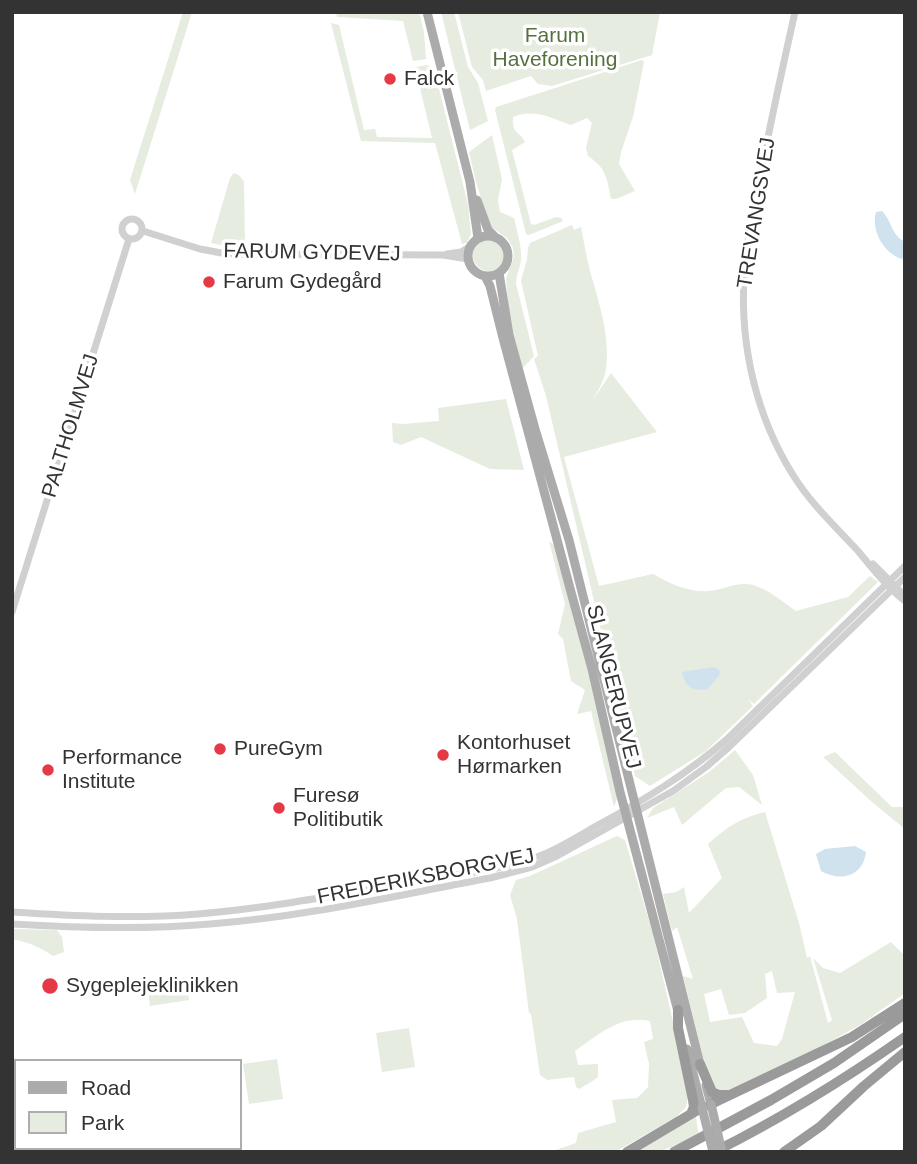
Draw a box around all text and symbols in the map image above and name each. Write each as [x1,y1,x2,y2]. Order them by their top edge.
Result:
park label: Farum Haveforening [493,23,617,73]
place label: Falck [404,66,454,92]
marker: Falck [382,71,398,87]
street label: TREVANGSVEJ [733,136,781,290]
street label: FARUM GYDEVEJ [223,239,401,267]
place label: Farum Gydegård [223,269,382,295]
marker: Farum Gydegård [201,274,217,290]
street label: PALTHOLMVEJ [37,351,105,501]
street label: SLANGERUPVEJ [580,602,646,772]
place label: Kontorhuset Hørmarken [457,730,570,780]
place label: PureGym [234,736,323,762]
marker: PureGym [212,741,228,757]
place label: Performance Institute [62,745,182,795]
marker: Kontorhuset Hørmarken [435,747,451,763]
marker: Performance Institute [40,762,56,778]
place label: Furesø Politibutik [293,783,383,833]
marker: Furesø Politibutik [271,800,287,816]
street label: FREDERIKSBORGVEJ [315,844,537,910]
place label: Sygeplejeklinikken [66,973,239,999]
marker: Sygeplejeklinikken [40,976,60,996]
legend [14,1059,242,1150]
text: Road [81,1076,131,1099]
text: Park [81,1111,124,1134]

